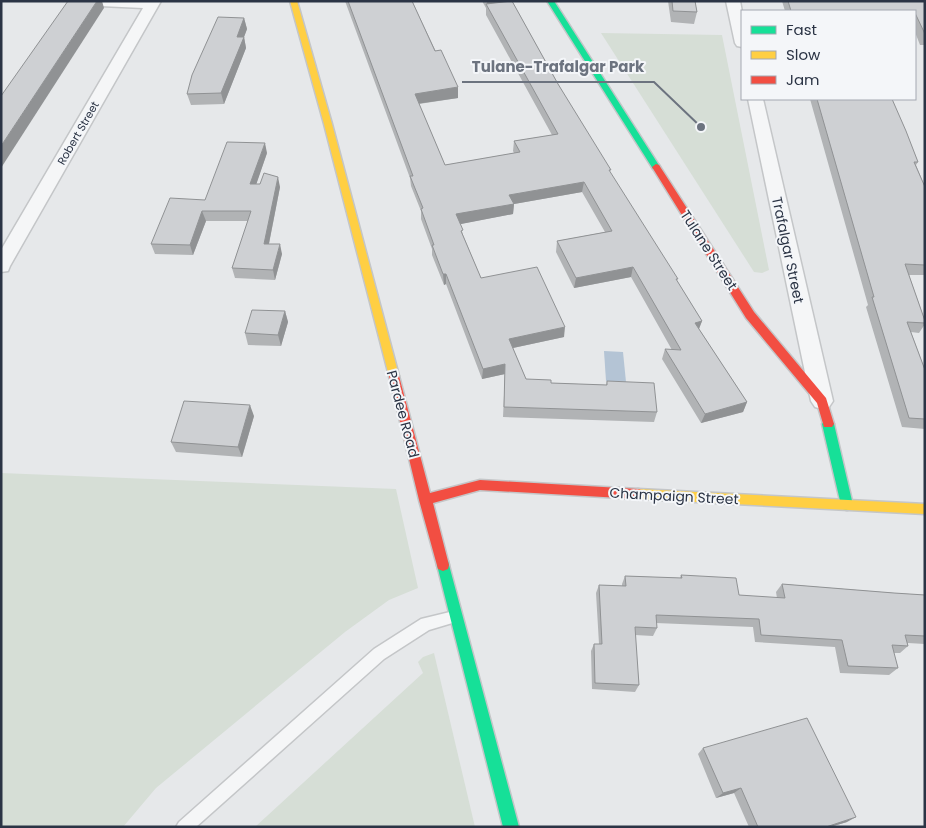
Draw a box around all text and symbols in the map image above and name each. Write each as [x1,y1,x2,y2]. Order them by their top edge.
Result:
legend [741,10,916,100]
text: Fast [786,19,817,40]
text: Slow [786,44,821,65]
callout: Tulane-Trafalgar Park [462,52,654,82]
text: Tulane-Trafalgar Park [472,56,645,77]
text: Jam [786,69,820,90]
street label: Robert Street [53,98,103,168]
street label: Trafalgar Street [767,195,809,305]
street label: Tulane Street [676,206,742,294]
street label: Pardee Road [382,368,424,460]
street label: Champaign Street [609,483,739,509]

